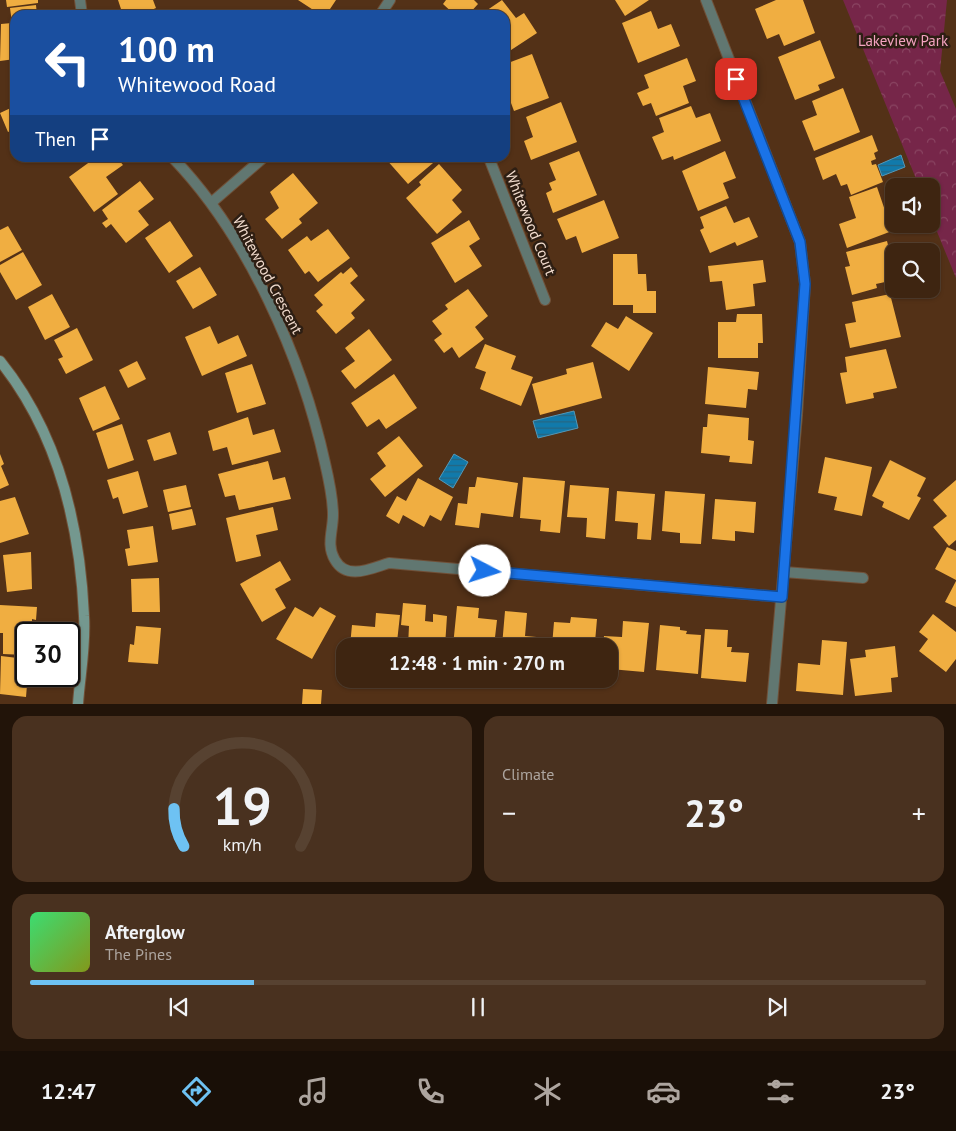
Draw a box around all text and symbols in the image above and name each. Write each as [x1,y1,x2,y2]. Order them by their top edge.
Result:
text: 100 m [118,26,215,72]
icon: left [35,30,100,95]
park label: Lakeview Park [858,31,949,50]
pin [715,58,757,100]
icon: arrive [722,65,750,93]
text: Whitewood Road [118,70,276,98]
icon: arrive [86,125,114,153]
text: Then [35,127,76,151]
street label: Whitewood Court [501,168,561,278]
map controls [885,178,940,298]
button: sound [885,178,940,233]
street label: Whitewood Crescent [229,213,307,337]
button: search [885,243,940,298]
position arrow [458,544,510,596]
speed limit sign: 30 [15,622,80,687]
text: 12:48 · 1 min · 270 m [389,651,565,675]
text: Climate [502,764,554,784]
text: 19 [213,772,271,839]
text: 23° [684,788,744,837]
text: − [502,794,516,831]
text: + [912,794,926,831]
text: km/h [222,833,262,856]
text: Afterglow [105,920,185,944]
text: The Pines [105,944,172,964]
icon: previous [165,993,193,1021]
icon: pause [464,993,492,1021]
icon: next [763,993,791,1021]
icon: directions [179,1074,214,1109]
icon: music [296,1074,331,1109]
icon: phone [413,1074,448,1109]
icon: climate [530,1074,565,1109]
icon: car [646,1074,681,1109]
icon: filters [763,1074,798,1109]
text: 12:47 [41,1077,97,1105]
text: 23° [880,1077,915,1105]

